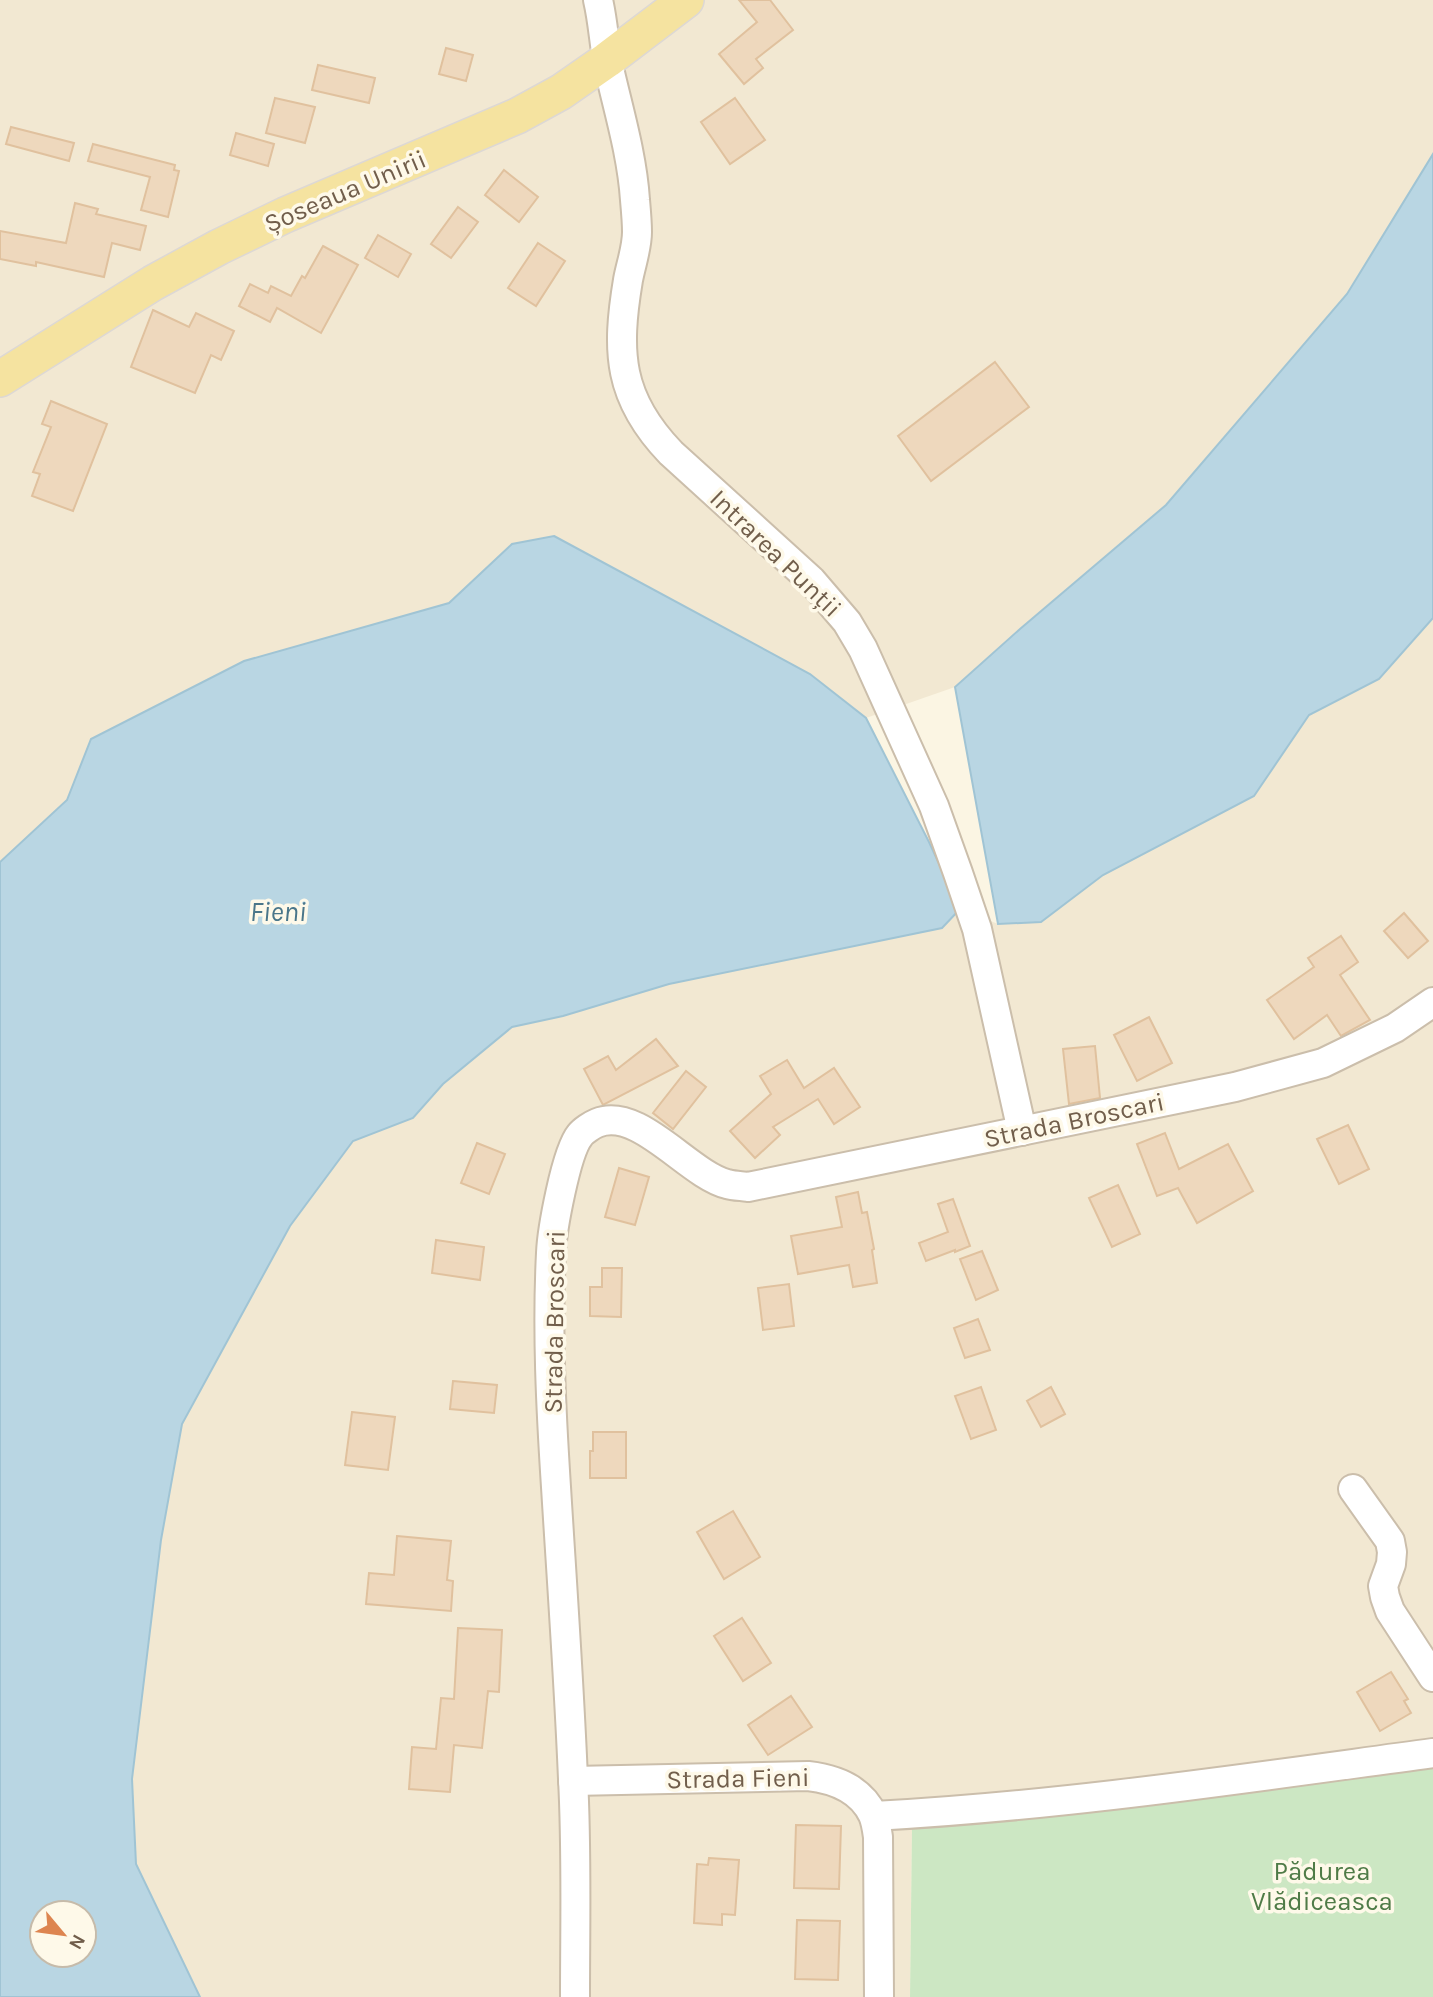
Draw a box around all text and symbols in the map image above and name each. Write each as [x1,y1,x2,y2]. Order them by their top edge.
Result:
street label: Șoseaua Unirii [260,143,431,239]
street label: Intrarea Punții [703,483,848,624]
water label: Fieni [250,895,306,928]
street label: Strada Broscari [981,1086,1167,1155]
street label: Strada Broscari [537,1230,572,1414]
street label: Strada Fieni [666,1762,810,1795]
park label: Pădurea Vlădiceasca [1251,1856,1393,1917]
north arrow [28,1899,98,1969]
text: N [64,1930,90,1953]

